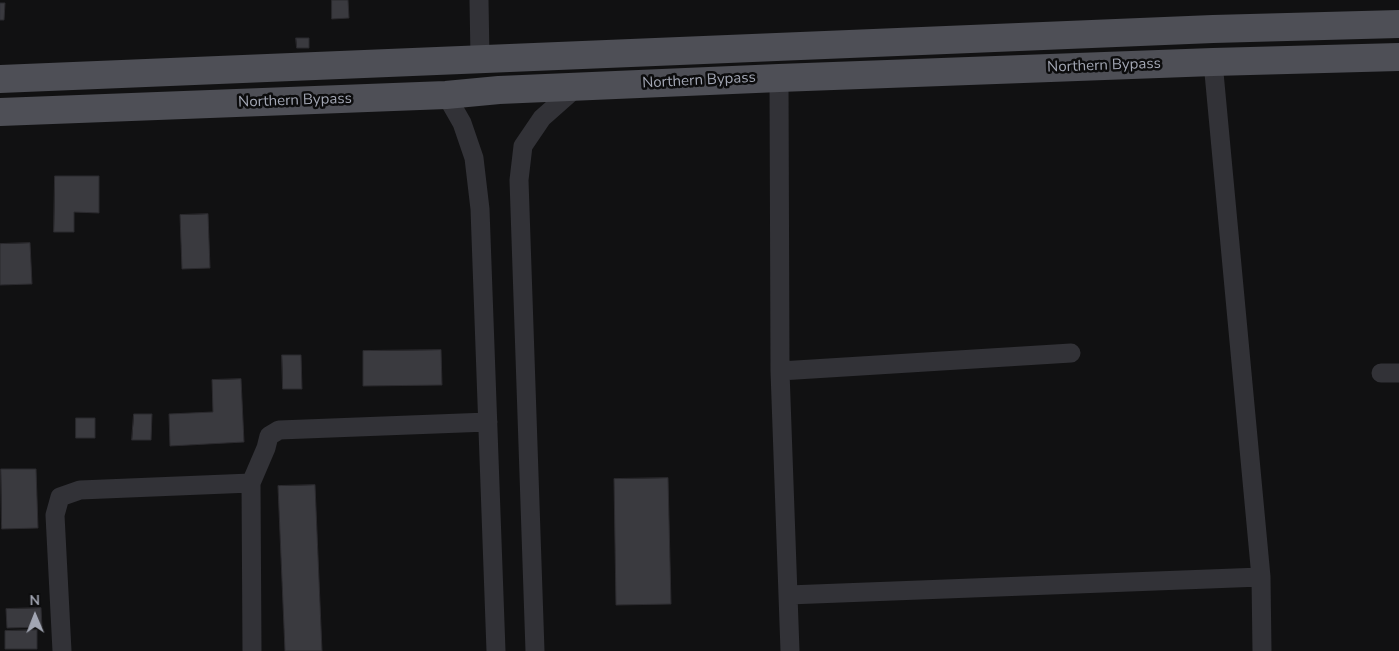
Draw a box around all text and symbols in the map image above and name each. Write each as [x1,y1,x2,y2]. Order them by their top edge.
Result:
street label: Northern Bypass [1047,55,1161,77]
street label: Northern Bypass [642,69,756,93]
street label: Northern Bypass [238,90,352,112]
north arrow [10,591,60,641]
text: N [29,591,40,610]

